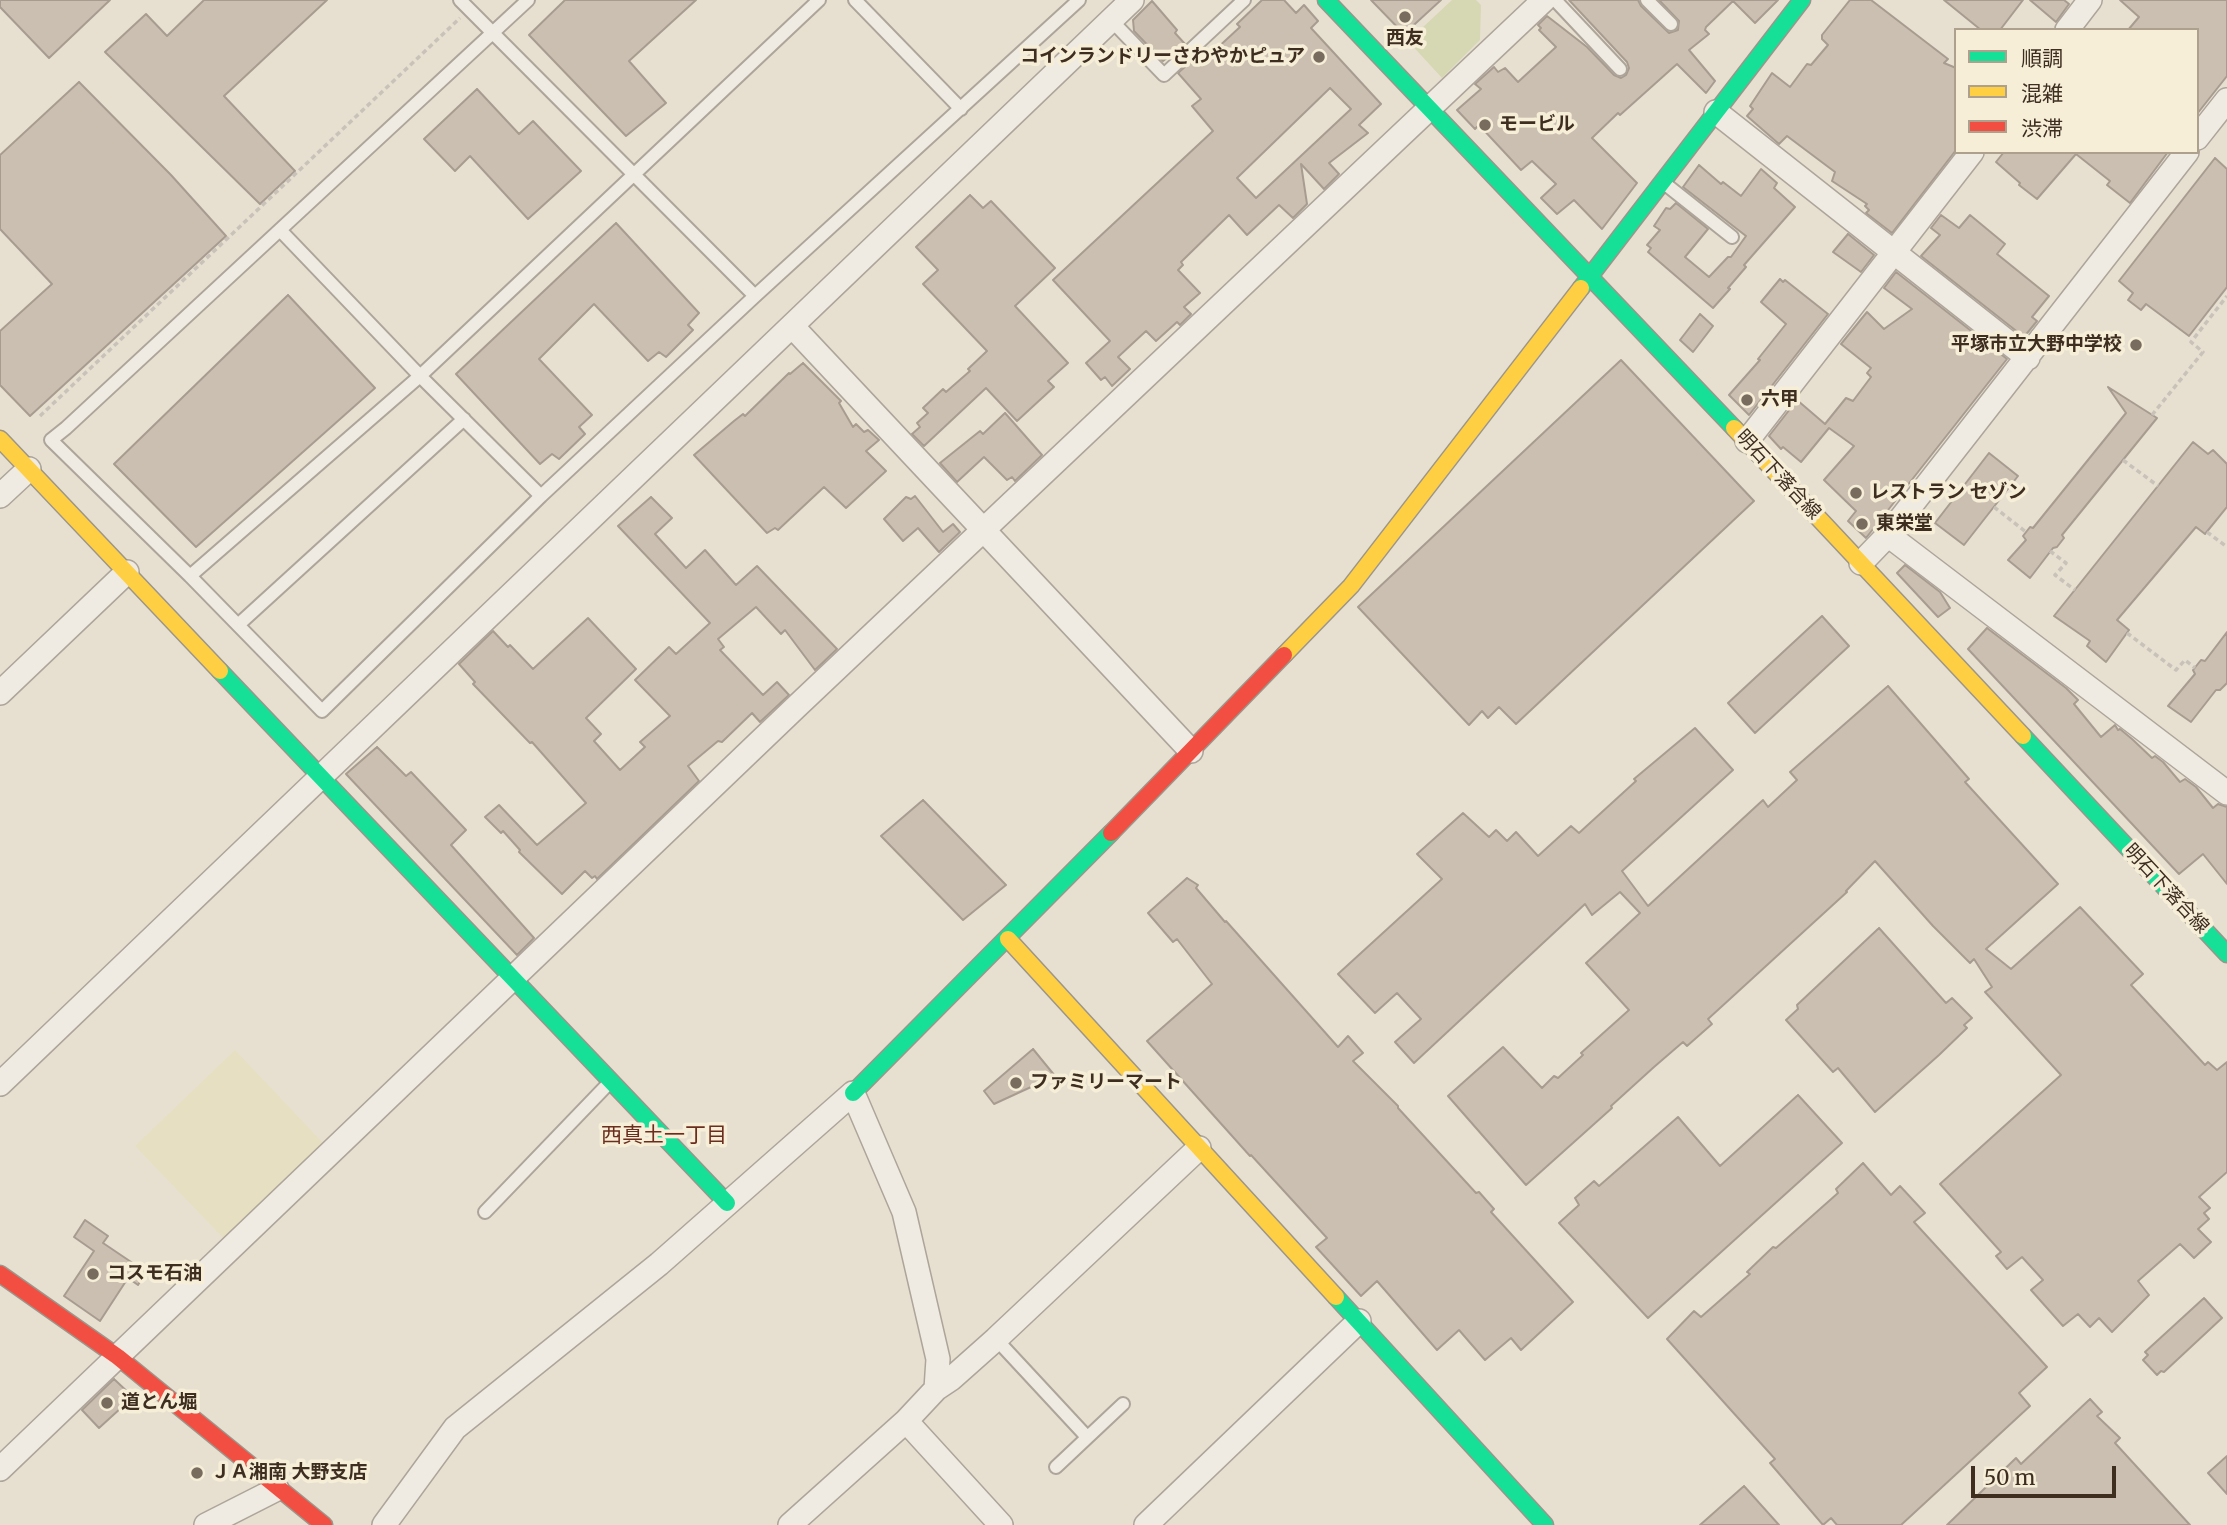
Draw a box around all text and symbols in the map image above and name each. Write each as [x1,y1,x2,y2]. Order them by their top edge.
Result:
marker: 西友 [1397,9,1413,25]
place label: 西友 [1386,28,1424,50]
legend [1954,28,2199,154]
text: 順調 [2021,45,2063,72]
place label: コインランドリーさわやかピュア [1020,46,1305,68]
marker: コインランドリーさわやかピュア [1311,49,1327,65]
text: 混雑 [2021,80,2063,107]
place label: モービル [1499,114,1575,136]
text: 渋滞 [2021,115,2063,142]
marker: モービル [1477,117,1493,133]
place label: 平塚市立大野中学校 [1951,334,2122,356]
marker: 平塚市立大野中学校 [2128,337,2144,353]
place label: 六甲 [1761,389,1799,411]
marker: 六甲 [1739,392,1755,408]
street label: 明石下落合線 [1731,426,1825,524]
place label: レストラン セゾン [1870,482,2027,504]
marker: レストラン セゾン [1848,485,1864,501]
place label: 東栄堂 [1876,513,1933,535]
marker: 東栄堂 [1854,516,1870,532]
street label: 明石下落合線 [2119,840,2213,938]
place label: ファミリーマート [1030,1072,1182,1094]
marker: ファミリーマート [1008,1075,1024,1091]
district label: 西真土一丁目 [601,1123,727,1149]
place label: コスモ石油 [107,1263,202,1285]
marker: コスモ石油 [85,1266,101,1282]
place label: 道とん堀 [121,1392,197,1414]
marker: 道とん堀 [99,1395,115,1411]
scale bar [1975,1452,2120,1496]
place label: ＪＡ湘南 大野支店 [211,1462,368,1484]
text: 50 m [1984,1464,2035,1491]
marker: ＪＡ湘南 大野支店 [189,1465,205,1481]

